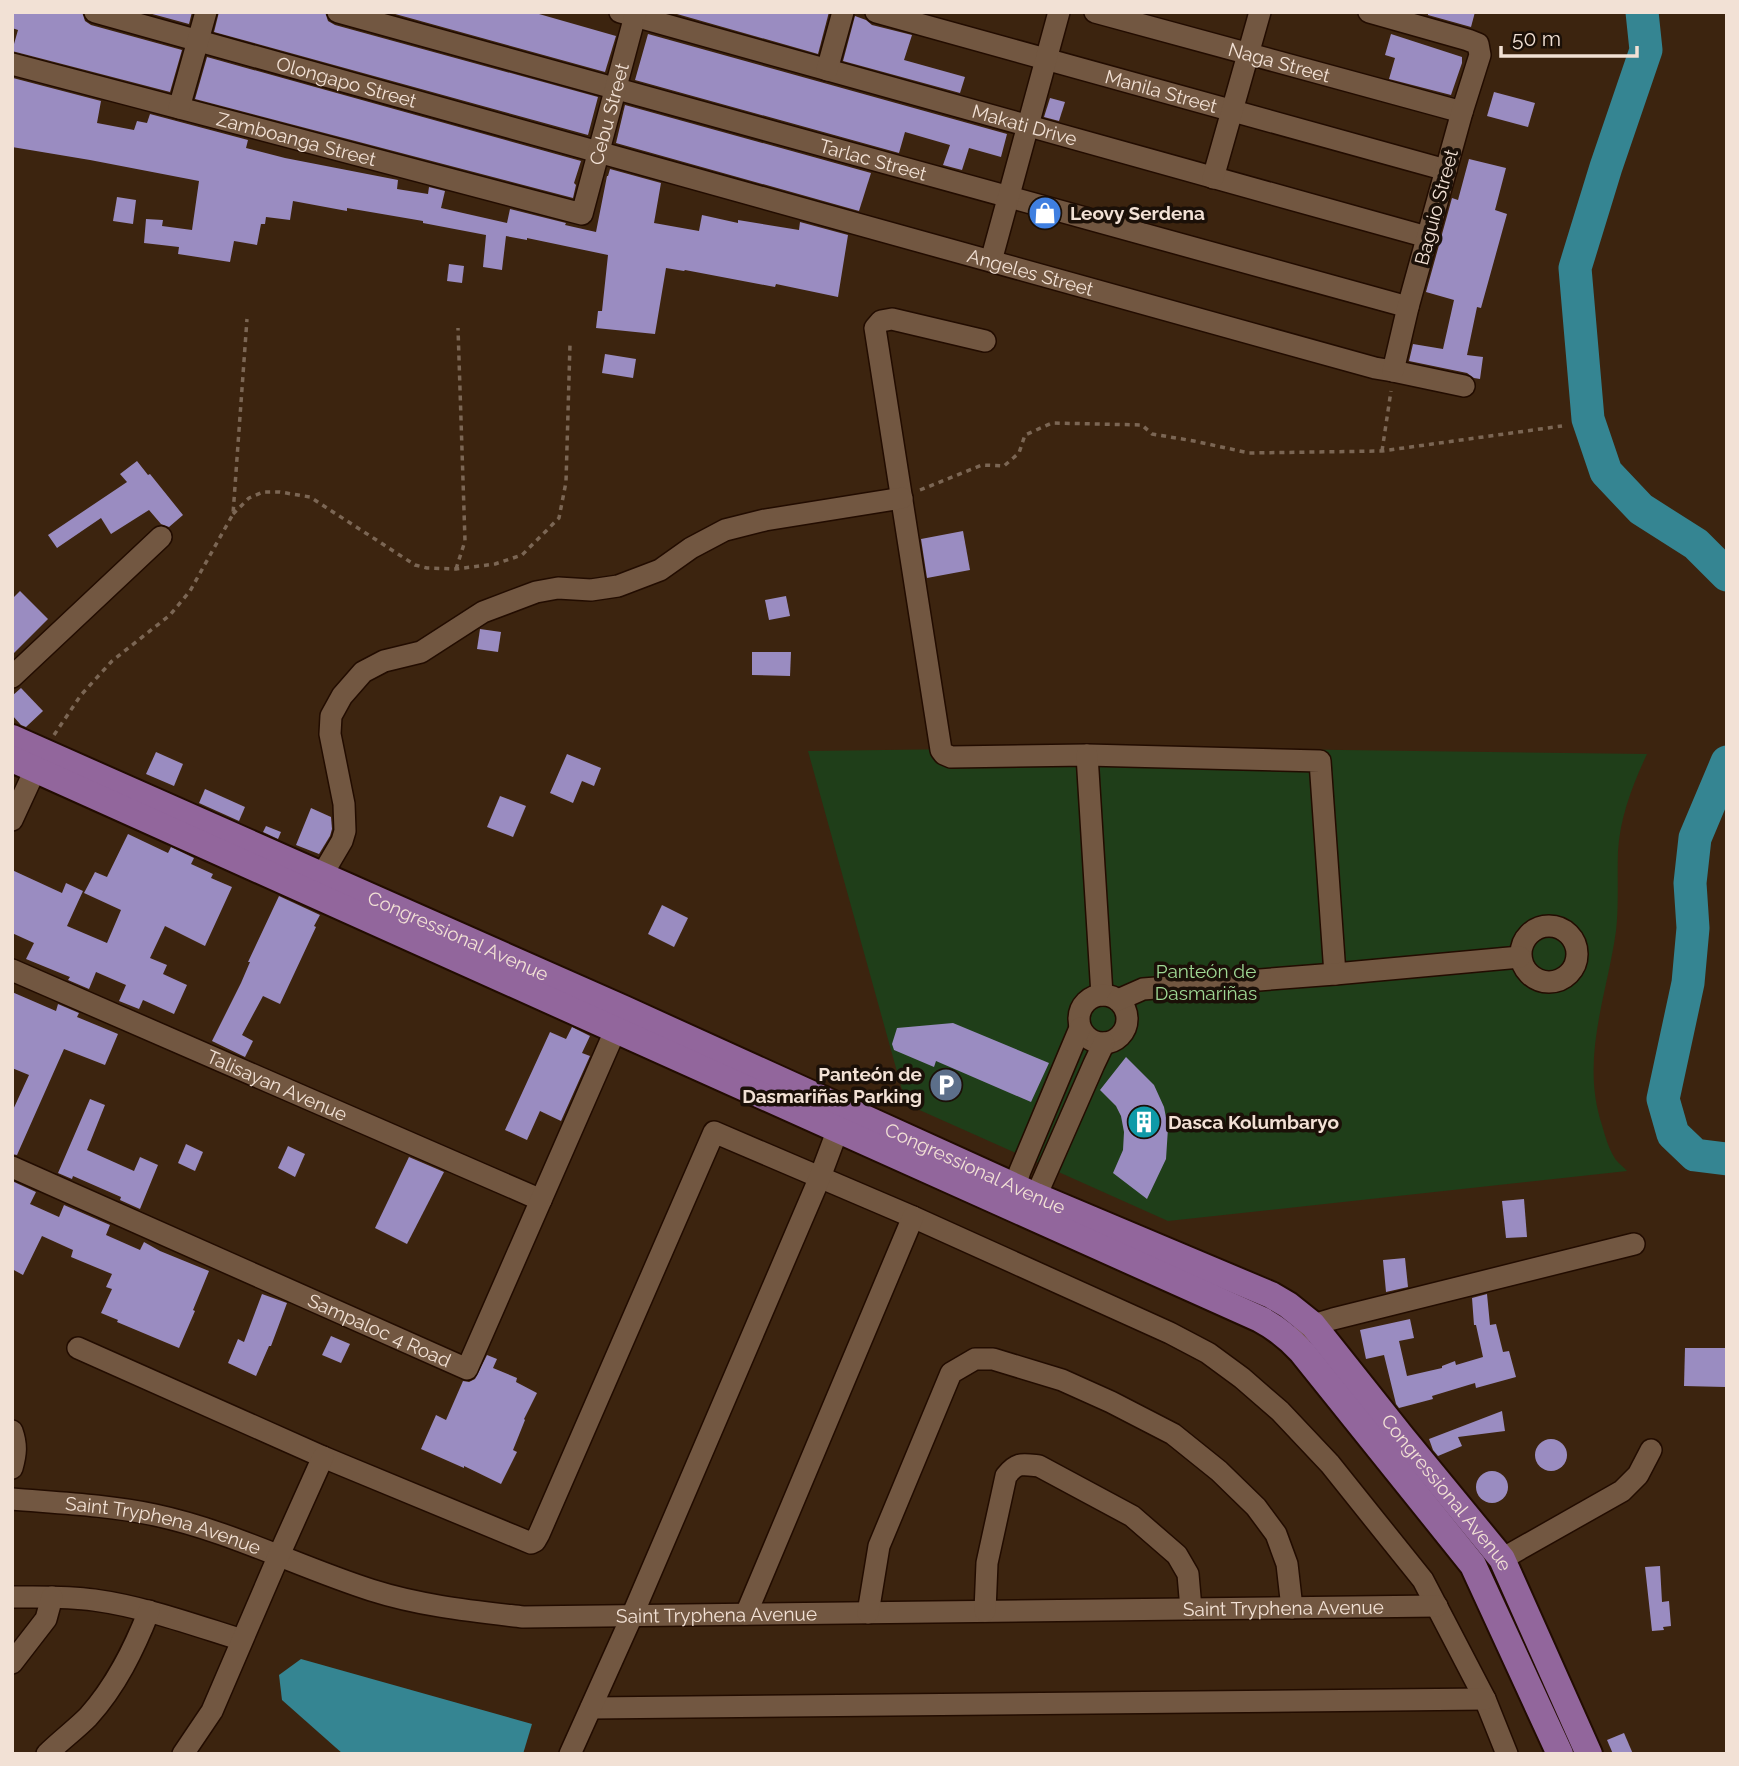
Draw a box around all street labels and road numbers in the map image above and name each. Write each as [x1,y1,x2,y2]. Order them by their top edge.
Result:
street label: Naga Street [1226,38,1333,87]
street label: Olongapo Street [274,52,420,112]
street label: Cebu Street [585,60,633,167]
street label: Manila Street [1103,65,1220,117]
street label: Makati Drive [970,100,1080,150]
street label: Zamboanga Street [214,107,379,170]
street label: Tarlac Street [817,134,930,185]
street label: Baguio Street [1410,146,1462,267]
street label: Angeles Street [965,244,1097,300]
street label: Congressional Avenue [364,886,552,985]
street label: Talisayan Avenue [203,1045,351,1125]
street label: Congressional Avenue [882,1118,1069,1218]
street label: Sampaloc 4 Road [305,1289,454,1371]
street label: Congressional Avenue [1377,1410,1517,1574]
street label: Saint Tryphena Avenue [64,1492,264,1559]
street label: Saint Tryphena Avenue [1183,1596,1384,1620]
street label: Saint Tryphena Avenue [616,1602,817,1627]

